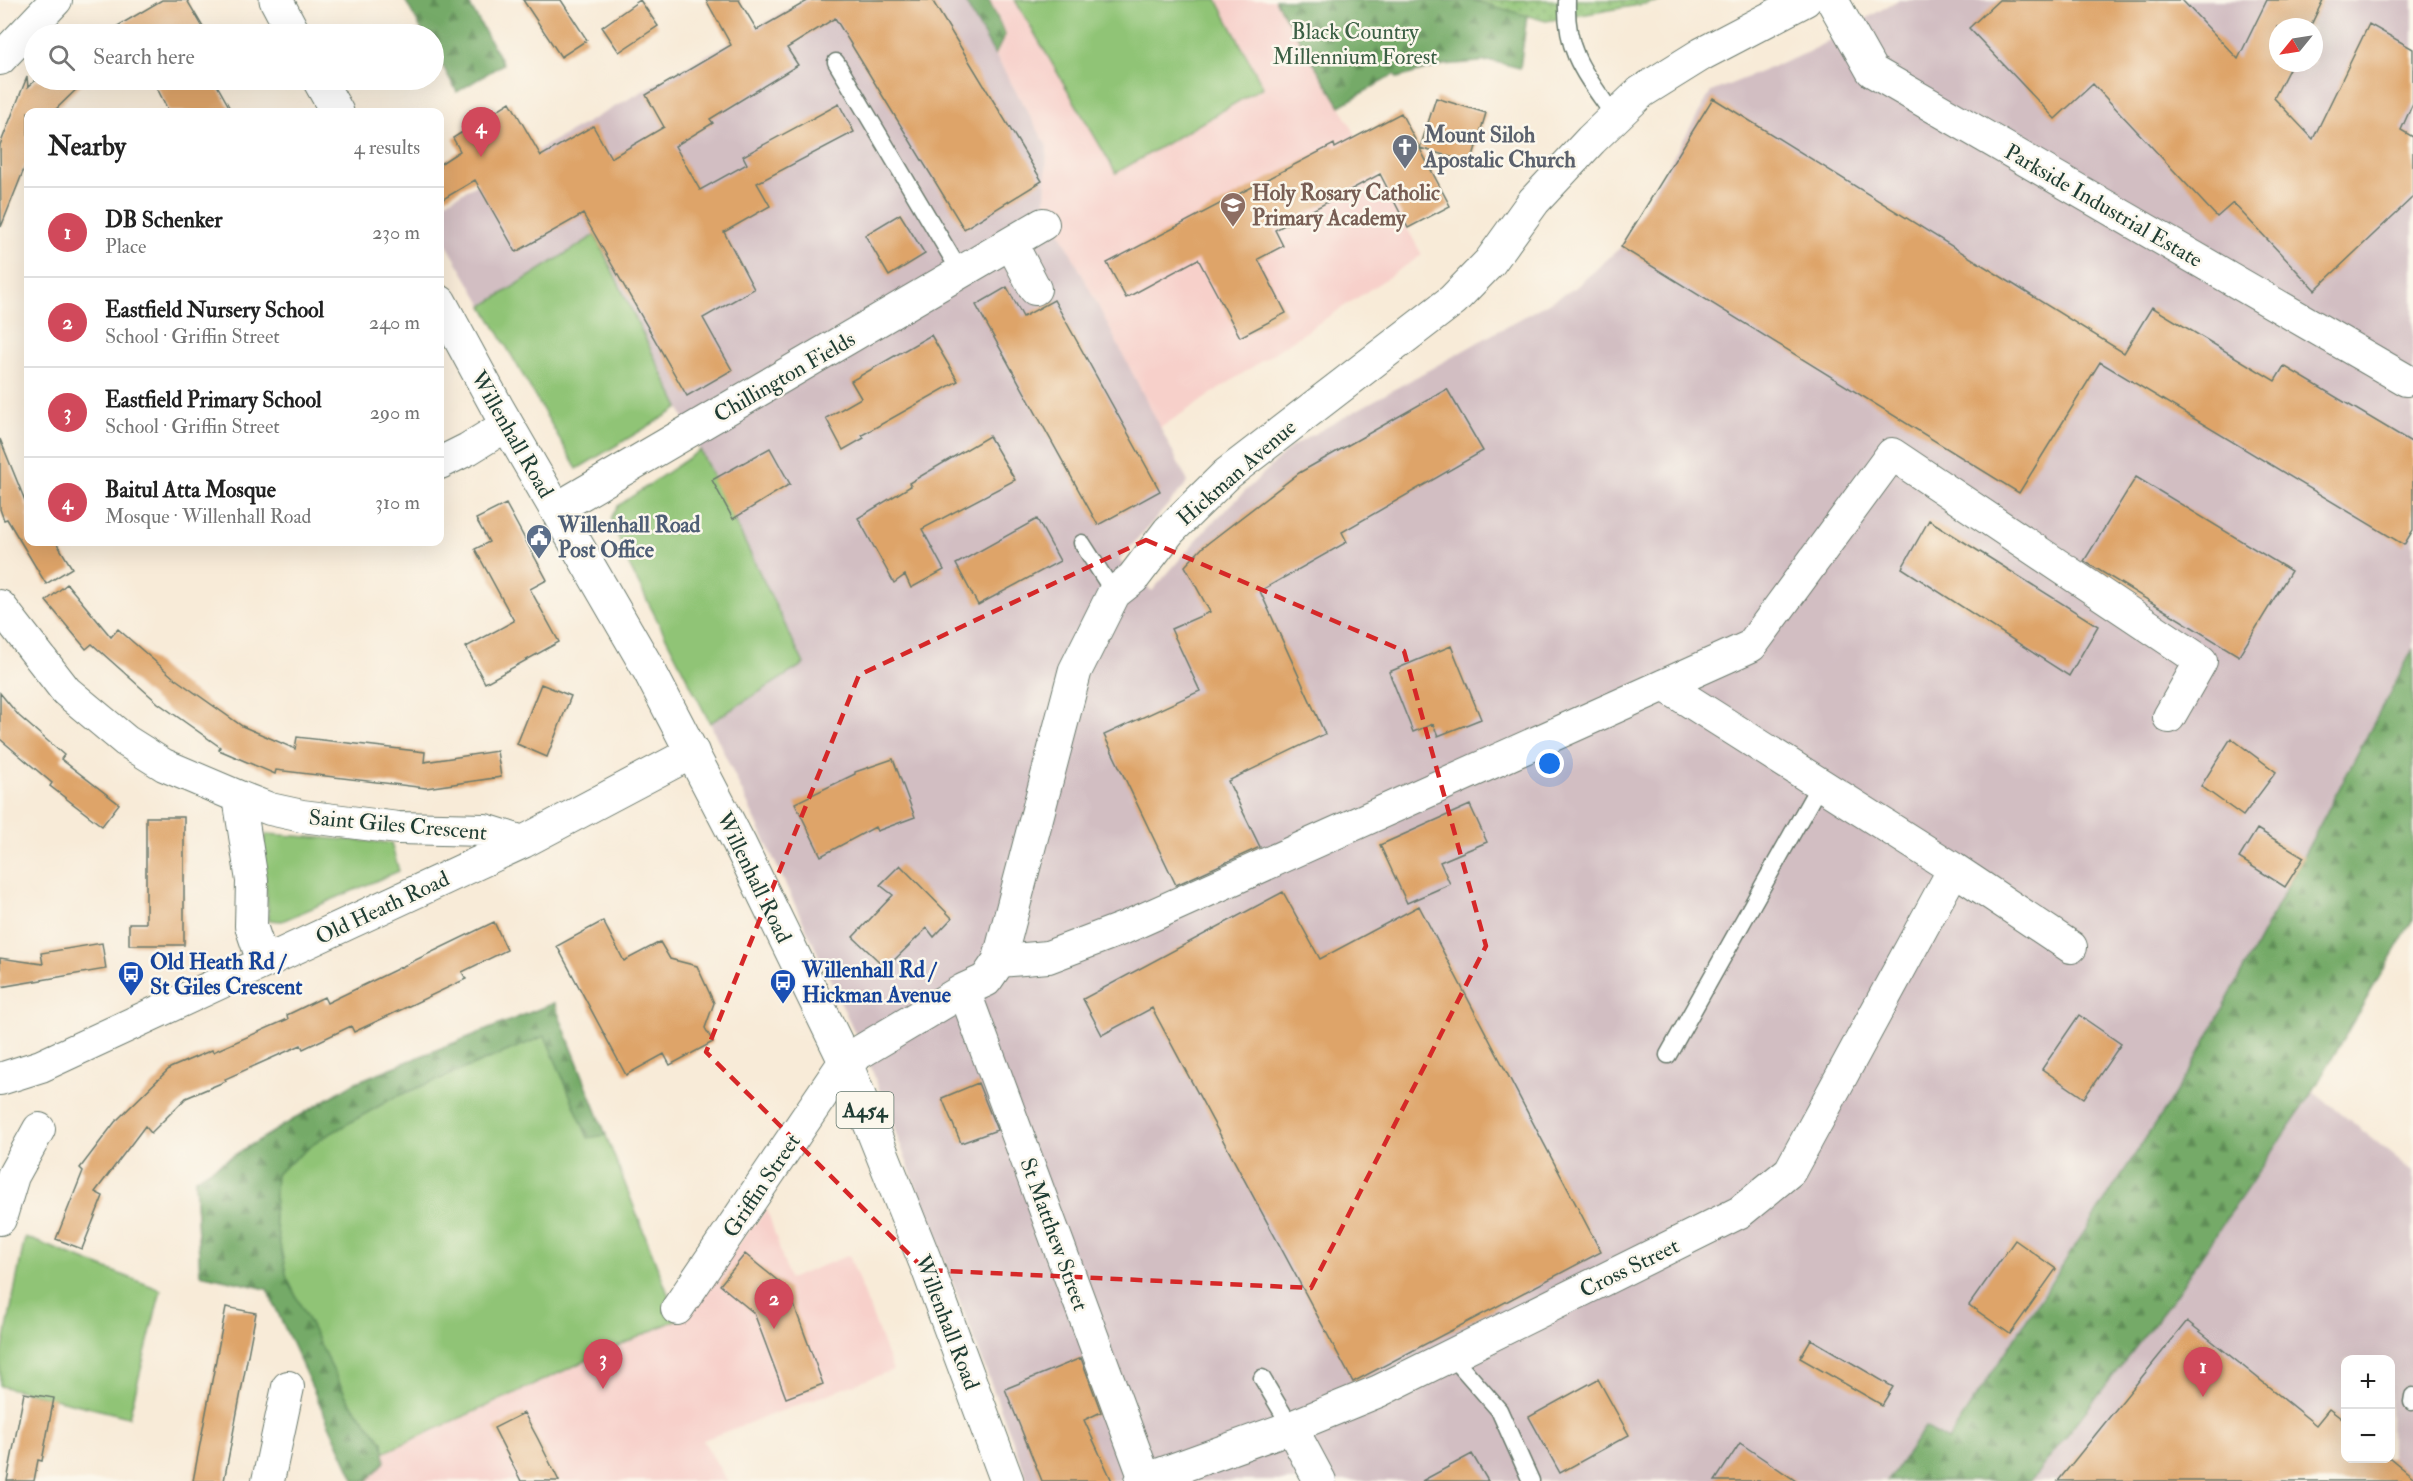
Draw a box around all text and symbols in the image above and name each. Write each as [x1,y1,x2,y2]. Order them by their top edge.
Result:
park label: Black Country Millennium Forest [1273,18,1437,71]
north arrow [2269,18,2323,72]
search box [24,24,444,90]
icon: search [45,41,78,74]
text: Search here [93,43,195,71]
pin: 4 [462,108,500,157]
place label: Mount Siloh Apostalic Church [1423,121,1576,175]
text: Nearby [48,131,126,163]
church icon: Mount Siloh Apostalic Church [1390,132,1420,170]
text: 4 results [354,135,420,160]
street label: Parkside Industrial Estate [1999,138,2208,274]
place label: Holy Rosary Catholic Primary Academy [1252,179,1440,233]
school or university icon: Holy Rosary Catholic Primary Academy [1218,190,1248,228]
text: DB Schenker [105,206,223,234]
text: 1 [64,220,71,245]
text: 230 m [372,220,420,245]
text: Place [105,234,146,259]
text: Eastfield Nursery School [105,296,324,324]
text: 2 [62,310,73,335]
text: 240 m [369,310,420,335]
text: School · Griffin Street [105,324,280,349]
street label: Chillington Fields [709,325,860,429]
street label: Willenhall Road [464,365,560,503]
text: Eastfield Primary School [105,386,322,414]
text: 3 [64,400,71,425]
text: 290 m [370,400,420,425]
street label: Hickman Avenue [1171,413,1302,532]
text: School · Griffin Street [105,414,280,439]
text: Baitul Atta Mosque [105,476,276,504]
text: 4 [62,490,73,515]
text: 310 m [375,490,420,515]
text: Mosque · Willenhall Road [105,504,311,529]
place label: Willenhall Road Post Office [557,511,701,564]
public building icon: Willenhall Road Post Office [524,522,554,560]
your location [1535,749,1564,778]
street label: Saint Giles Crescent [308,803,488,847]
street label: Willenhall Road [710,806,798,948]
street label: Old Heath Road [311,865,454,951]
place label: Old Heath Rd / St Giles Crescent [150,948,303,1001]
place label: Willenhall Rd / Hickman Avenue [801,956,952,1009]
bus stop icon: Old Heath Rd / St Giles Crescent [116,959,146,997]
bus stop icon: Willenhall Rd / Hickman Avenue [768,967,798,1005]
road number: A454 [836,1092,894,1128]
street label: Griffin Street [717,1128,807,1243]
street label: St Matthew Street [1013,1154,1095,1314]
street label: Cross Street [1575,1232,1684,1304]
street label: Willenhall Road [908,1250,986,1394]
pin: 2 [754,1280,794,1329]
pin: 3 [584,1340,622,1389]
pin: 1 [2184,1348,2222,1397]
map controls [2341,1355,2395,1463]
button: + [2341,1355,2395,1409]
button: − [2341,1409,2395,1463]

